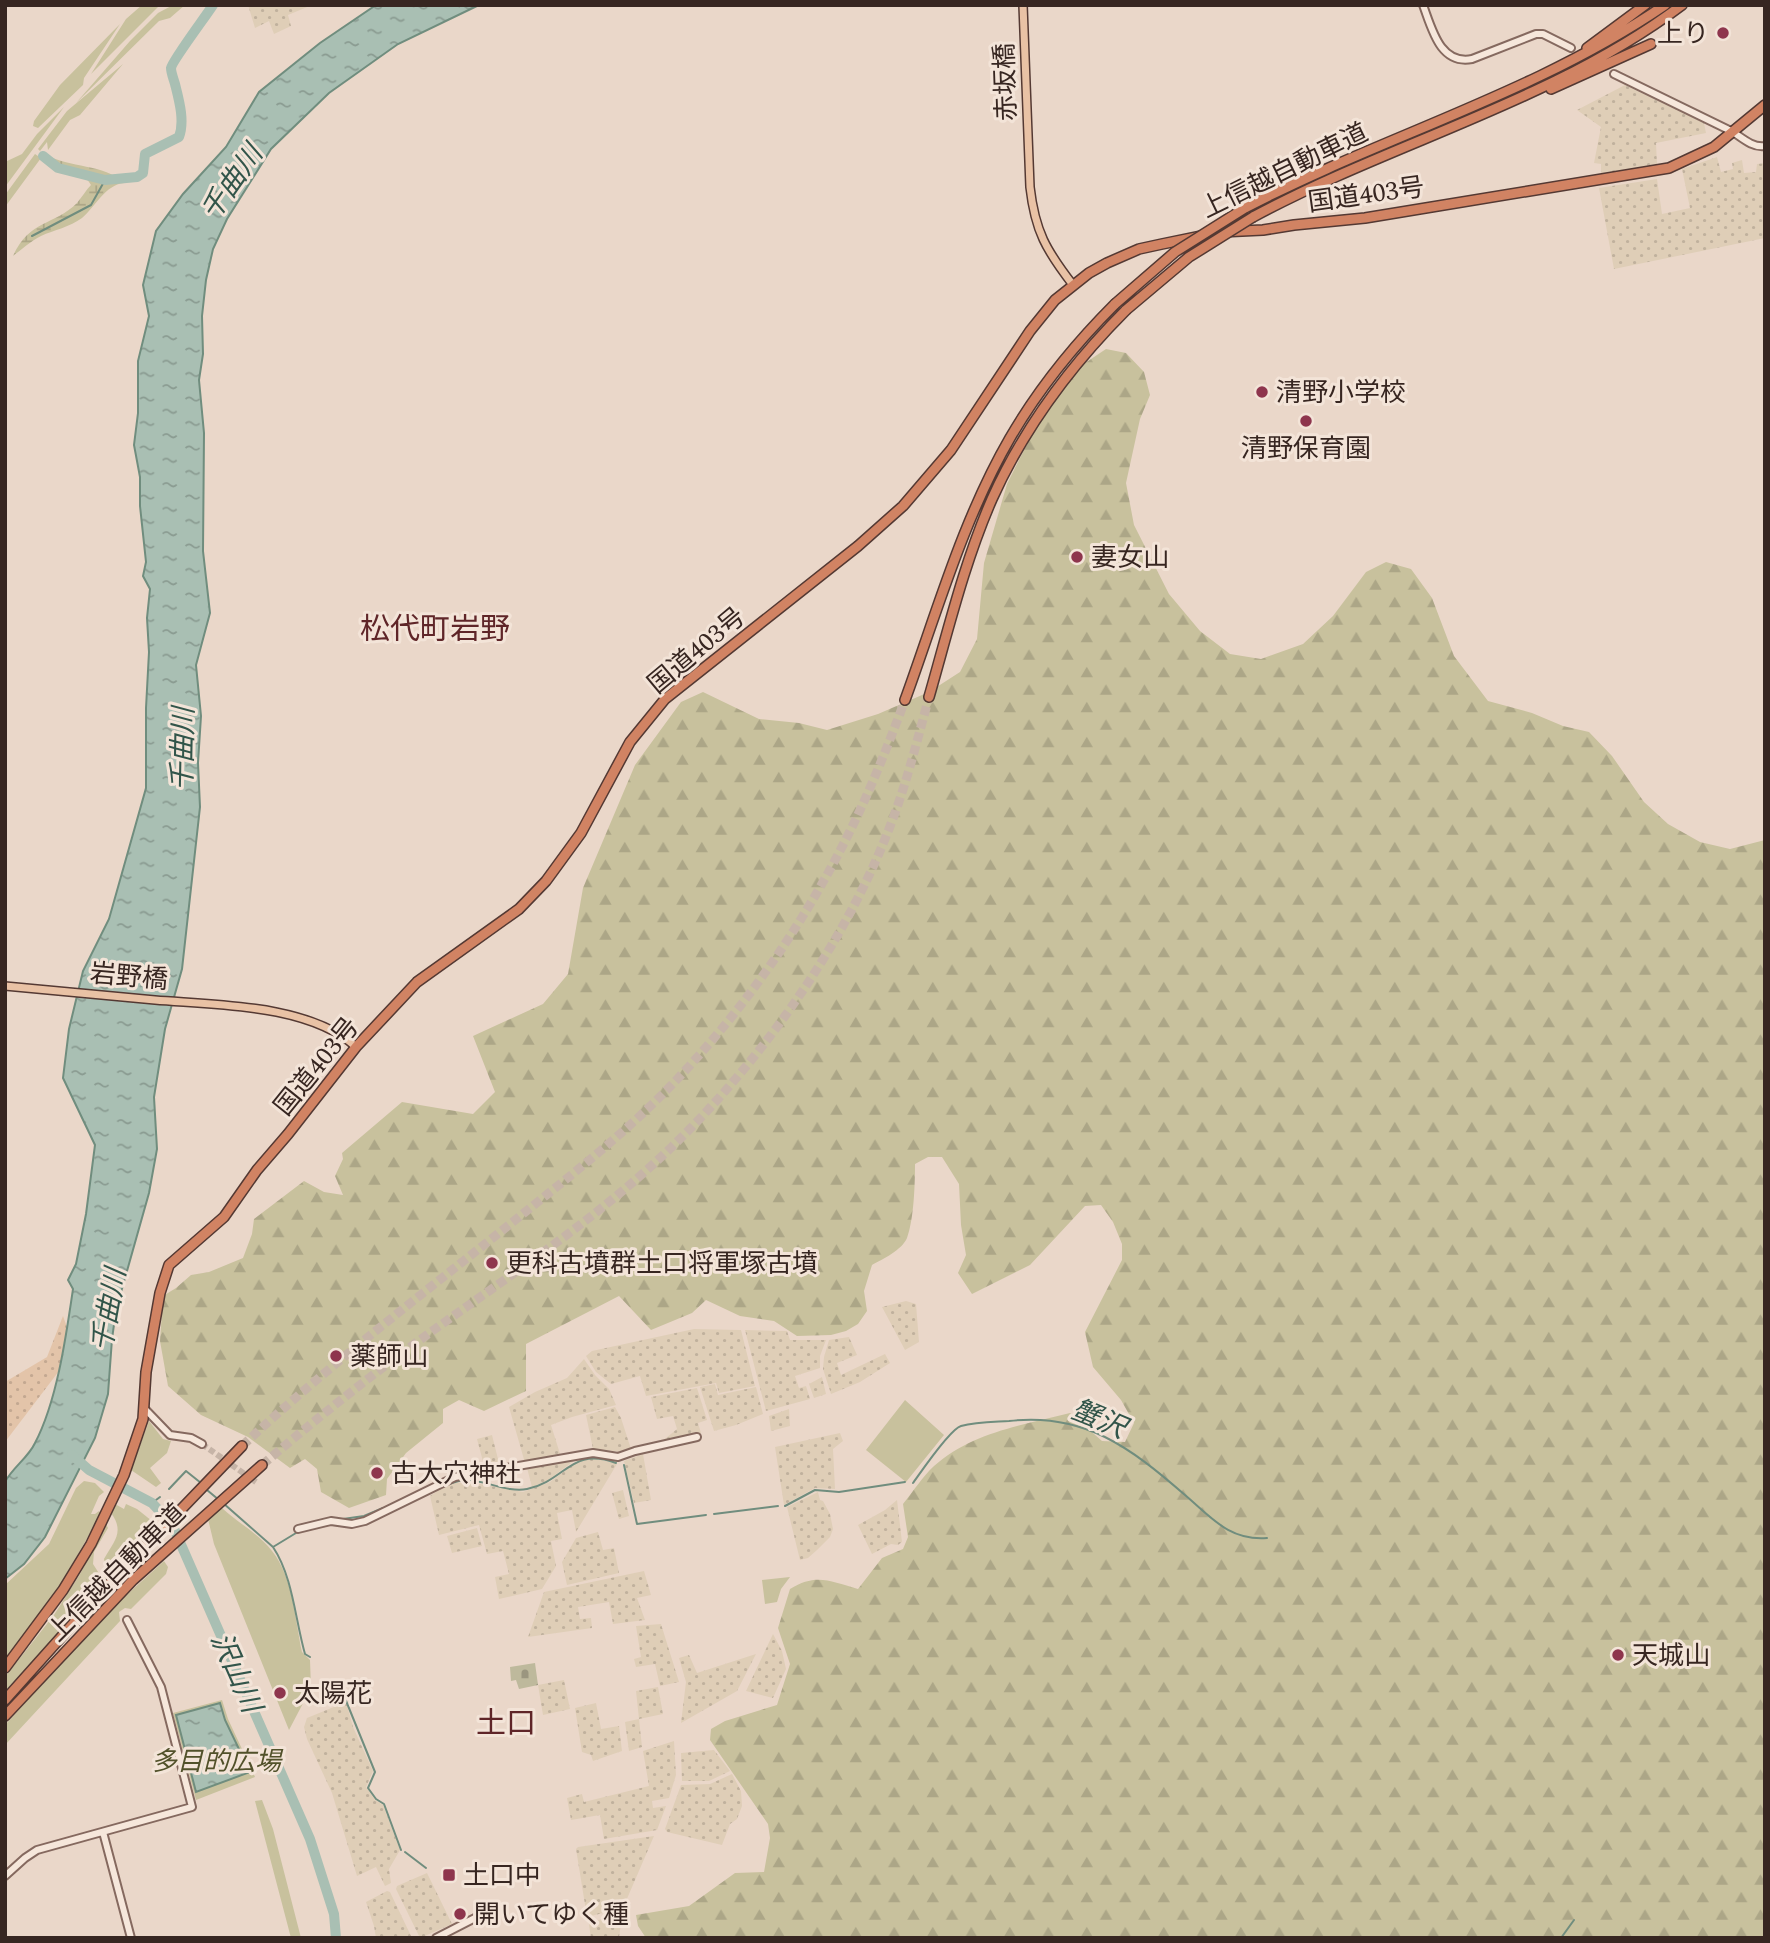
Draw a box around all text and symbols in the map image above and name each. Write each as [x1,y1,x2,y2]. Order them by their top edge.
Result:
place label: 上り [1657,14,1709,54]
marker: 上り [1715,25,1731,41]
street label: 赤坂橋 [985,42,1027,122]
street label: 上信越自動車道 [1194,113,1375,229]
water label: 千曲川 [191,134,276,230]
street label: 国道403号 [1305,167,1427,223]
place label: 清野小学校 [1276,373,1406,413]
marker: 清野小学校 [1254,384,1270,400]
marker: 清野保育園 [1298,413,1314,429]
place label: 清野保育園 [1241,429,1371,469]
place label: 妻女山 [1091,538,1169,578]
marker: 妻女山 [1069,549,1085,565]
street label: 国道403号 [639,598,754,704]
district label: 松代町岩野 [360,607,510,653]
water label: 千曲川 [161,704,206,791]
street label: 岩野橋 [88,954,170,1000]
street label: 国道403号 [264,1009,369,1125]
place label: 更科古墳群土口将軍塚古墳 [506,1244,818,1284]
marker: 更科古墳群土口将軍塚古墳 [484,1255,500,1271]
water label: 千曲川 [81,1262,138,1355]
place label: 薬師山 [350,1337,428,1377]
marker: 薬師山 [328,1348,344,1364]
water label: 蟹沢 [1064,1389,1136,1452]
place label: 古大穴神社 [391,1454,521,1494]
marker: 古大穴神社 [369,1465,385,1481]
street label: 上信越自動車道 [38,1494,195,1651]
water label: 沢山川 [199,1625,274,1722]
place label: 天城山 [1632,1636,1710,1676]
marker: 天城山 [1610,1647,1626,1663]
place label: 太陽花 [294,1674,372,1714]
marker: 太陽花 [272,1685,288,1701]
district label: 土口 [476,1701,536,1747]
park label: 多目的広場 [151,1742,284,1782]
place label: 土口中 [463,1856,541,1896]
marker: 土口中 [441,1867,457,1883]
place label: 開いてゆく種 [474,1895,629,1935]
marker: 開いてゆく種 [452,1906,468,1922]

